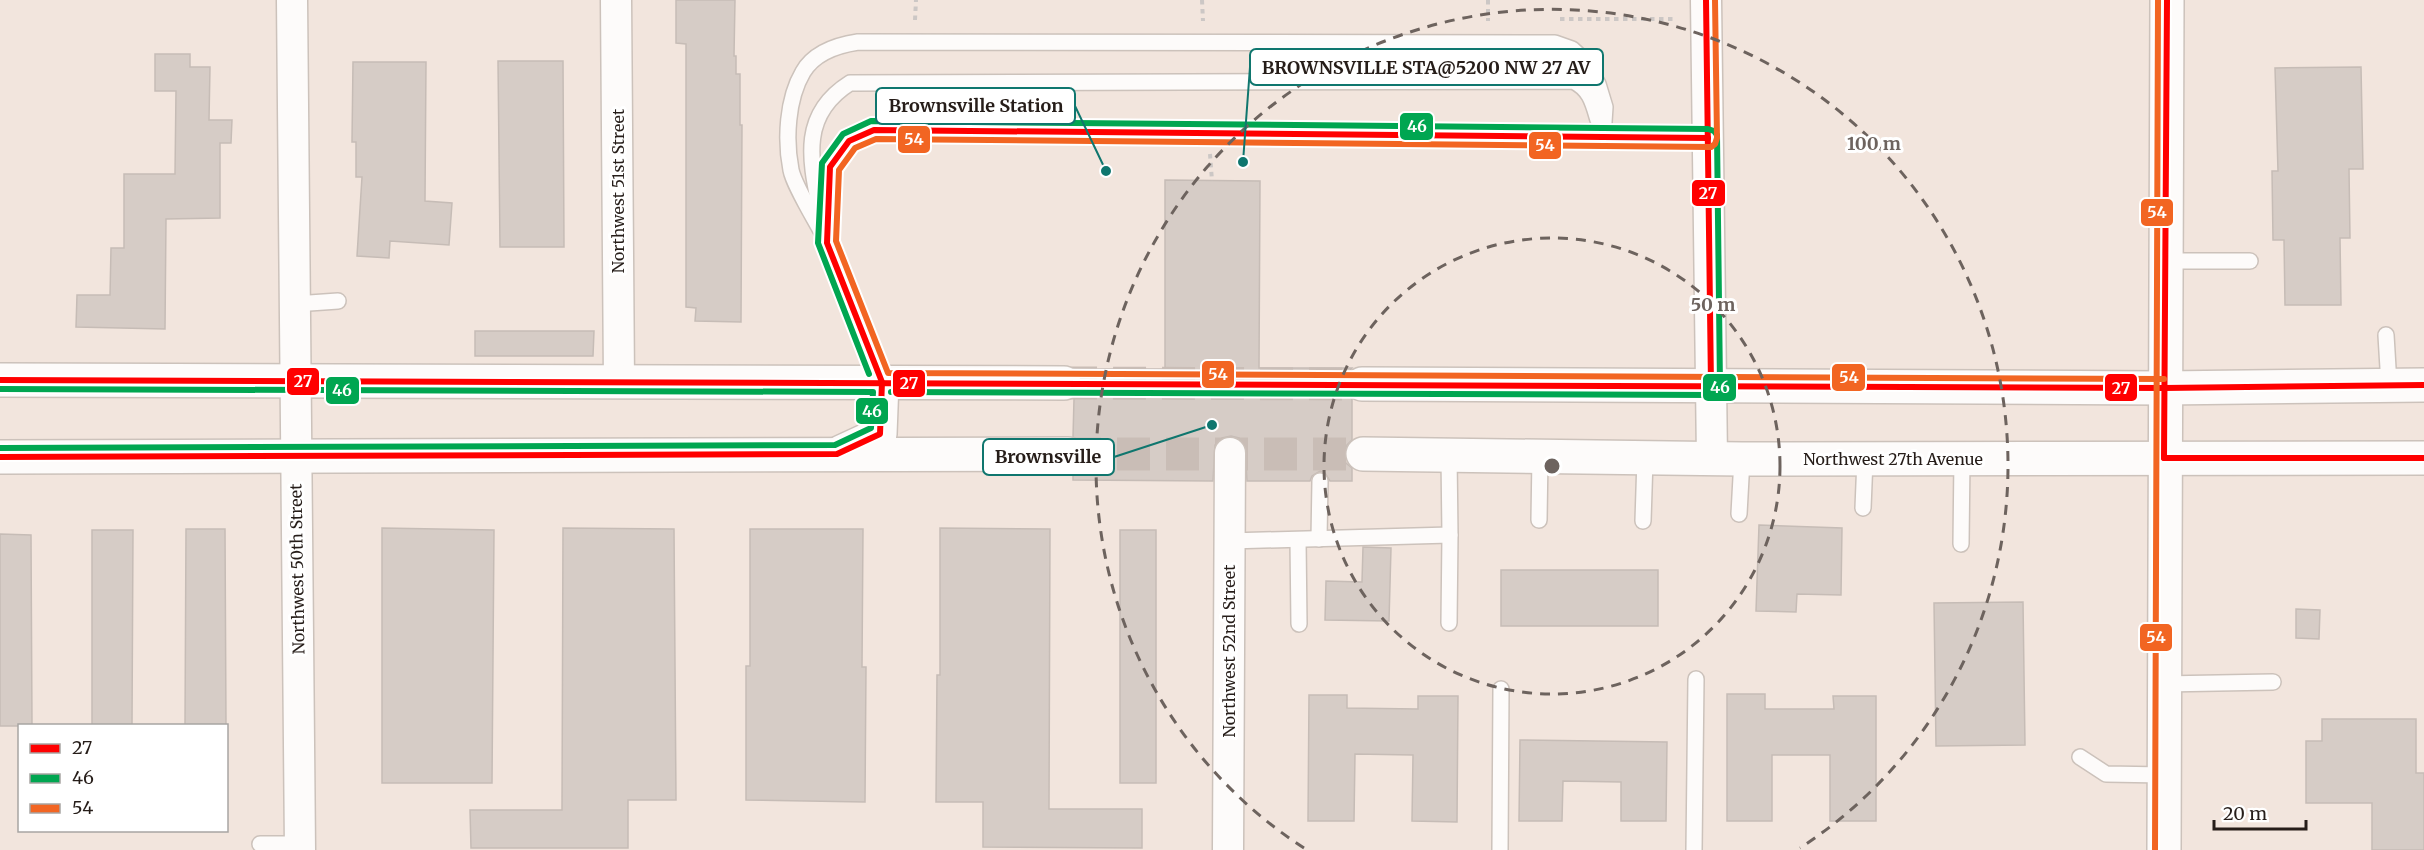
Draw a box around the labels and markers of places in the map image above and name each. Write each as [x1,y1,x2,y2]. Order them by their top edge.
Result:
callout: BROWNSVILLE STA@5200 NW 27 AV [1250,49,1603,85]
callout: Brownsville Station [876,88,1075,124]
callout: Brownsville [983,439,1114,475]
centre of rings [1542,456,1562,476]

